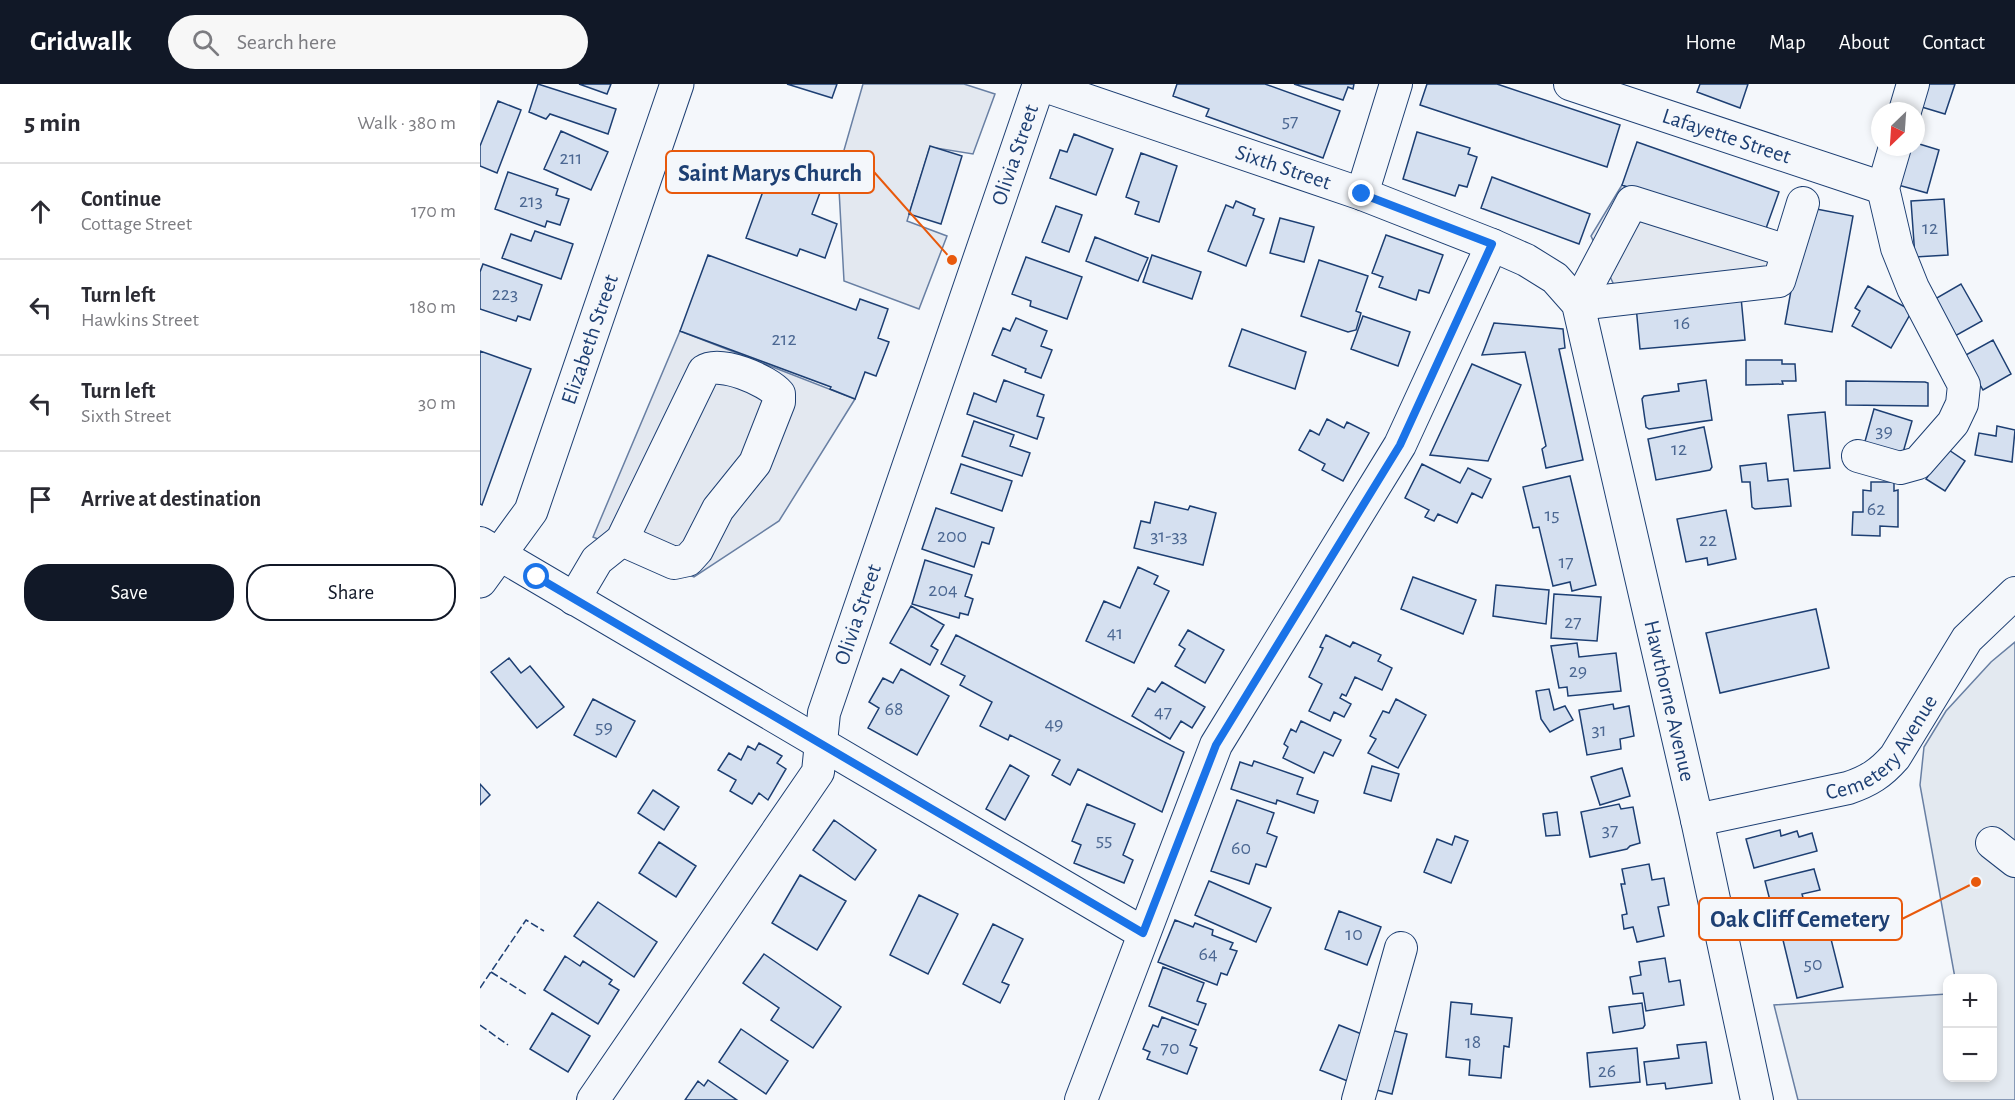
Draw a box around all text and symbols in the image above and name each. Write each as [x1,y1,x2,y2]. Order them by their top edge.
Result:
search box [168,15,588,69]
icon: search [189,26,222,59]
text: Gridwalk [30,28,132,56]
text: Search here [237,31,336,53]
text: Home [1685,32,1736,53]
text: Map [1769,32,1806,53]
text: About [1839,32,1889,53]
text: Contact [1922,32,1985,53]
street label: Olivia Street [987,102,1042,208]
north arrow [1871,102,1925,156]
street label: Lafayette Street [1659,104,1794,168]
text: 5 min [24,110,81,136]
house number: 57 [1282,111,1298,131]
text: Walk · 380 m [357,113,456,133]
street label: Sixth Street [1233,141,1334,194]
house number: 211 [560,148,582,168]
callout: Saint Marys Church [666,151,874,193]
text: Saint Marys Church [678,162,862,186]
route end [1348,180,1374,206]
text: Continue [81,188,161,210]
house number: 213 [519,191,543,211]
icon: ahead [24,195,57,228]
text: 170 m [411,201,456,221]
text: Cottage Street [81,214,192,234]
house number: 12 [1922,218,1938,238]
street label: Elizabeth Street [557,271,622,407]
text: Turn left [81,284,155,306]
house number: 223 [492,284,518,304]
icon: left [24,291,57,324]
text: 180 m [410,297,456,317]
text: Hawkins Street [81,310,199,330]
house number: 16 [1674,313,1690,333]
house number: 212 [771,329,797,349]
text: Turn left [81,380,155,402]
icon: left [24,387,57,420]
text: 30 m [418,393,456,413]
text: Sixth Street [81,406,171,426]
house number: 39 [1875,421,1893,441]
house number: 12 [1671,439,1687,459]
icon: arrive [24,483,57,516]
text: Arrive at destination [81,488,261,510]
house number: 62 [1867,499,1885,519]
house number: 15 [1544,505,1560,525]
house number: 200 [937,526,967,546]
house number: 31-33 [1150,526,1188,546]
house number: 22 [1699,530,1717,550]
house number: 17 [1558,552,1574,572]
street label: Olivia Street [830,561,885,668]
route start [523,563,549,589]
button: Save [24,564,234,621]
button: Share [246,564,456,621]
house number: 204 [928,580,958,600]
house number: 27 [1564,612,1582,632]
street label: Hawthorne Avenue [1640,618,1699,784]
house number: 41 [1107,623,1123,643]
house number: 29 [1569,661,1587,681]
street label: Cemetery Avenue [1824,691,1941,803]
house number: 68 [885,699,903,719]
house number: 47 [1154,702,1172,722]
house number: 49 [1044,714,1064,734]
house number: 59 [595,717,613,737]
house number: 31 [1591,720,1607,740]
house number: 37 [1602,820,1618,840]
house number: 55 [1096,830,1112,850]
house number: 60 [1231,838,1251,858]
callout: Oak Cliff Cemetery [1699,898,1902,940]
text: Oak Cliff Cemetery [1710,908,1890,932]
house number: 10 [1345,924,1363,944]
house number: 64 [1198,944,1218,964]
house number: 50 [1804,954,1822,974]
map controls [1943,974,1997,1082]
button: + [1943,974,1997,1028]
button: − [1943,1028,1997,1082]
house number: 18 [1465,1032,1481,1052]
house number: 70 [1161,1038,1179,1058]
house number: 26 [1598,1061,1616,1081]

